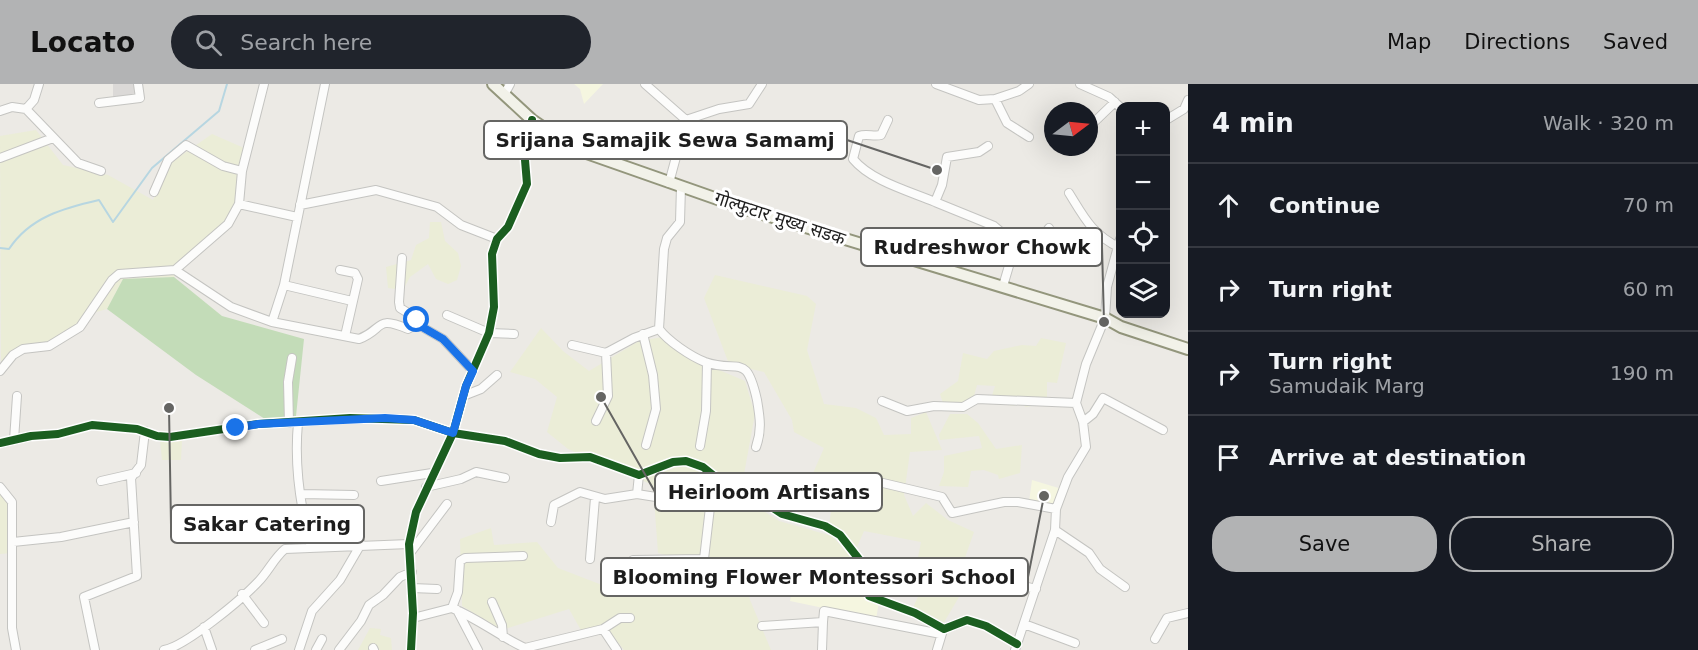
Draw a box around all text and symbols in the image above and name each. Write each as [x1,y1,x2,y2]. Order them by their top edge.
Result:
search box [171,15,591,69]
text: Locato [30,26,135,59]
icon: search [192,26,225,59]
text: Search here [240,30,372,55]
text: Map [1387,30,1431,54]
text: Directions [1464,30,1570,54]
text: Saved [1603,30,1668,54]
north arrow [1044,102,1098,156]
map controls [1116,102,1170,318]
button: + [1116,102,1170,156]
text: 4 min [1212,108,1294,138]
text: Walk · 320 m [1543,111,1674,135]
callout: Srijana Samajik Sewa Samamj [484,121,847,159]
text: Srijana Samajik Sewa Samamj [495,128,835,152]
button: − [1116,156,1170,210]
street label: गोल्फुटार मुख्य सडक [711,187,849,251]
icon: ahead [1212,189,1245,222]
text: Continue [1269,193,1380,218]
text: 70 m [1623,193,1674,217]
button: locate [1116,210,1170,264]
callout: Rudreshwor Chowk [861,228,1102,266]
text: Rudreshwor Chowk [873,235,1091,259]
button: layers [1116,264,1170,318]
icon: right [1212,273,1245,306]
text: Turn right [1269,277,1392,302]
text: 60 m [1623,277,1674,301]
route start [403,306,429,332]
text: Turn right [1269,349,1392,374]
icon: right [1212,357,1245,390]
text: 190 m [1610,361,1674,385]
text: Samudaik Marg [1269,374,1425,398]
route end [222,414,248,440]
icon: arrive [1212,441,1245,474]
text: Arrive at destination [1269,445,1526,470]
callout: Heirloom Artisans [655,473,882,511]
text: Heirloom Artisans [668,480,870,504]
callout: Sakar Catering [171,505,364,543]
text: Sakar Catering [183,512,351,536]
button: Save [1212,516,1437,572]
button: Share [1449,516,1674,572]
callout: Blooming Flower Montessori School [601,558,1028,596]
text: Blooming Flower Montessori School [613,565,1016,589]

